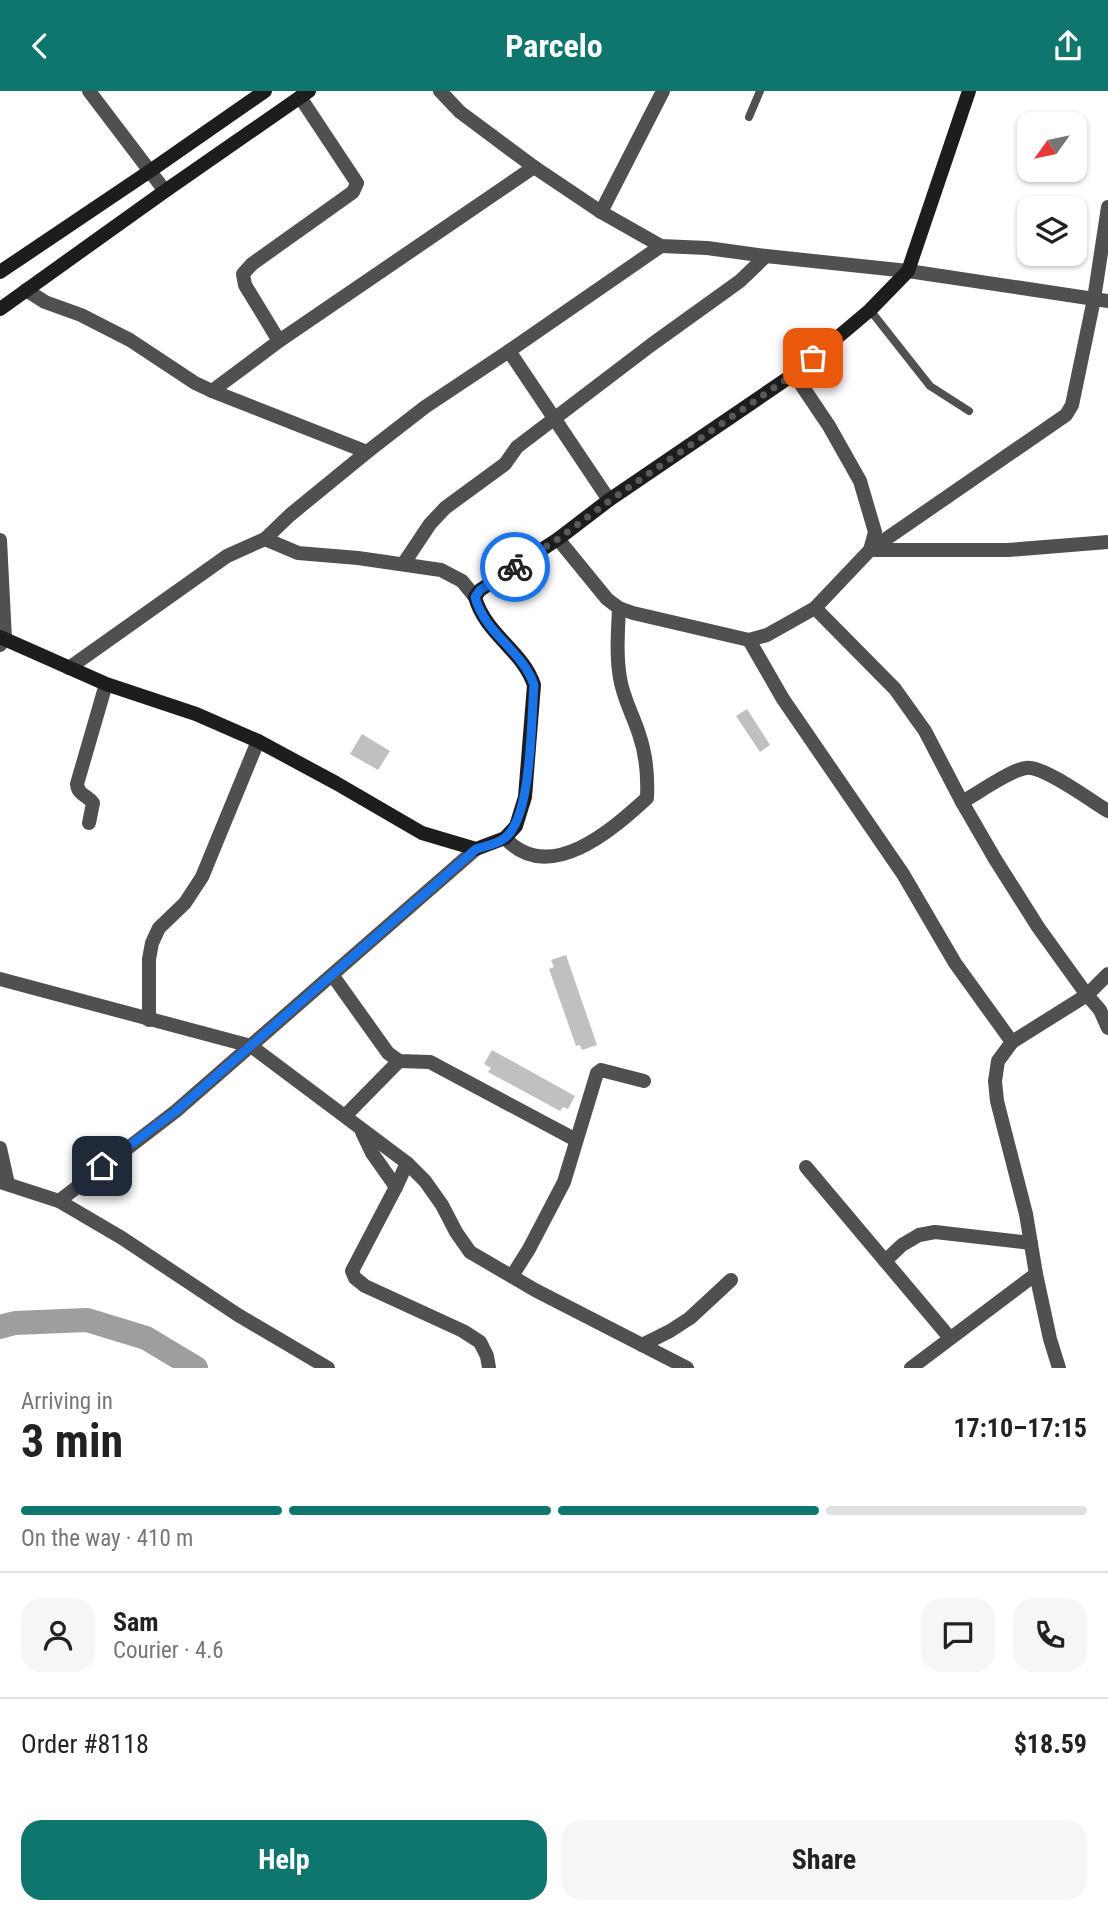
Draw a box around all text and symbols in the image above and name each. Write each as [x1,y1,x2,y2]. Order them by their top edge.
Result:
icon: back [21,27,59,65]
text: Parcelo [505,27,603,65]
icon: share [1049,27,1087,65]
north arrow [1017,112,1087,182]
map controls [1017,112,1087,266]
button: layers [1017,196,1087,266]
pin [783,328,843,388]
icon: bag [794,339,832,377]
courier [480,532,550,602]
icon: bike [496,548,534,586]
pin [72,1136,132,1196]
icon: home [83,1147,121,1185]
text: Arriving in [21,1388,113,1415]
text: 17:10–17:15 [953,1413,1087,1443]
text: 3 min [21,1414,123,1468]
text: On the way · 410 m [21,1525,193,1552]
button: person [21,1598,95,1672]
button: chat [921,1598,995,1672]
button: phone [1013,1598,1087,1672]
text: Sam [113,1607,159,1637]
text: Courier · 4.6 [113,1637,224,1664]
text: Order #8118 [21,1729,149,1759]
text: $18.59 [1014,1729,1087,1759]
button: Help [21,1820,547,1900]
button: Share [561,1820,1087,1900]

